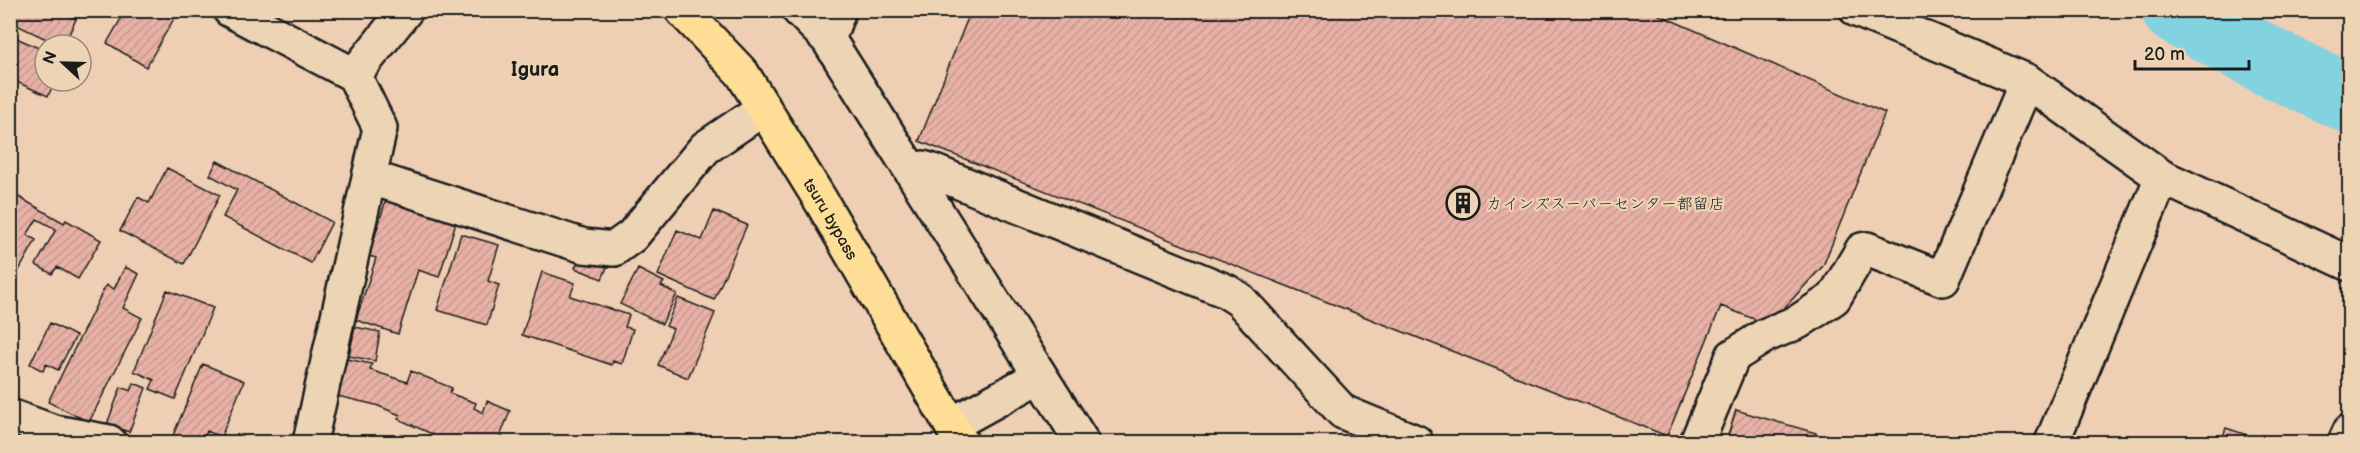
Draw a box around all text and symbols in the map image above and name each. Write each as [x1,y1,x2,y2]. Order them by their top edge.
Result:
north arrow [33,33,93,93]
scale bar [2135,33,2249,71]
text: 20 m [2144,44,2185,65]
text: N [39,49,62,67]
district label: Igura [511,58,559,82]
street label: tsuru bypass [799,176,861,264]
building icon: カインズスーパーセンター都留店 [1445,185,1481,221]
place label: カインズスーパーセンター都留店 [1486,195,1725,214]

